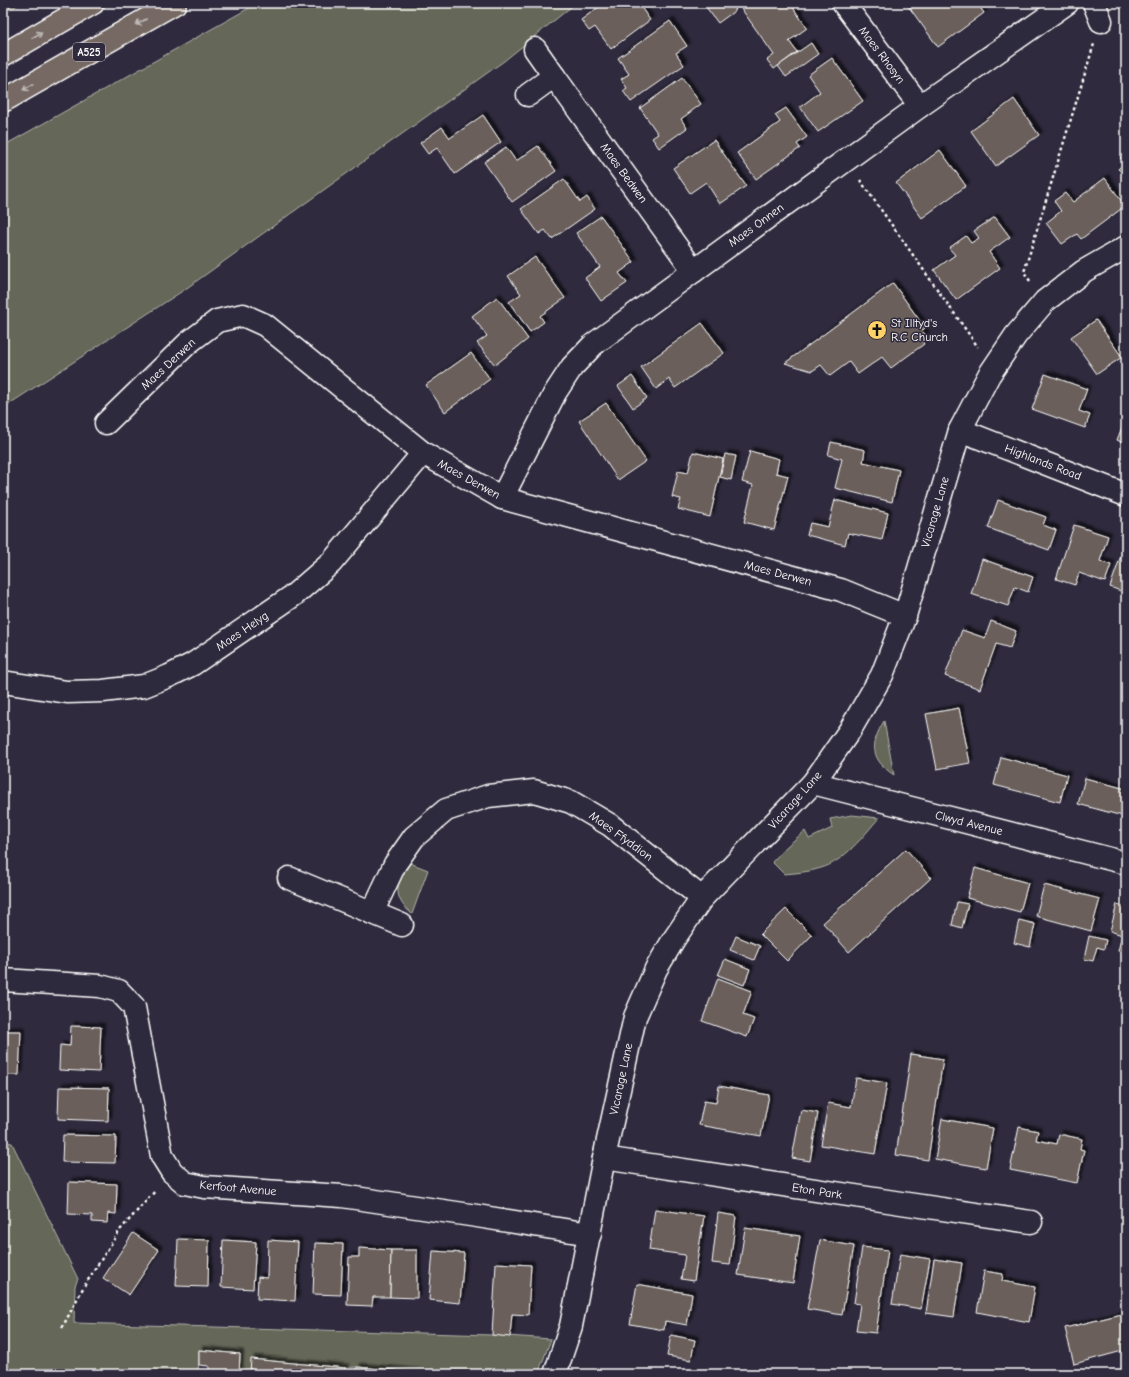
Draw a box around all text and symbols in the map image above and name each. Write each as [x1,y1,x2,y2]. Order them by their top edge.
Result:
one-way arrow [135,19,147,27]
street label: Maes Rhosyn [856,24,908,86]
one-way arrow [31,31,43,39]
road number: A525 [73,43,105,61]
one-way arrow [22,83,34,91]
street label: Maes Bedwen [598,140,650,206]
street label: Maes Onnen [726,200,786,250]
place label: St Illtyd's R.C Church [891,316,948,344]
church icon: St Illtyd's R.C Church [866,319,888,341]
street label: Maes Derwen [138,335,198,393]
street label: Highlands Road [1003,441,1083,483]
street label: Maes Derwen [435,456,503,502]
street label: Vicarage Lane [918,475,952,549]
street label: Maes Derwen [743,557,813,589]
street label: Maes Helyg [213,608,271,654]
street label: Vicarage Lane [765,768,825,832]
street label: Maes Ffyddion [586,808,656,864]
street label: Clwyd Avenue [934,808,1004,838]
street label: Vicarage Lane [607,1042,635,1116]
street label: Kerfoot Avenue [199,1178,277,1198]
street label: Eton Park [791,1180,843,1202]

